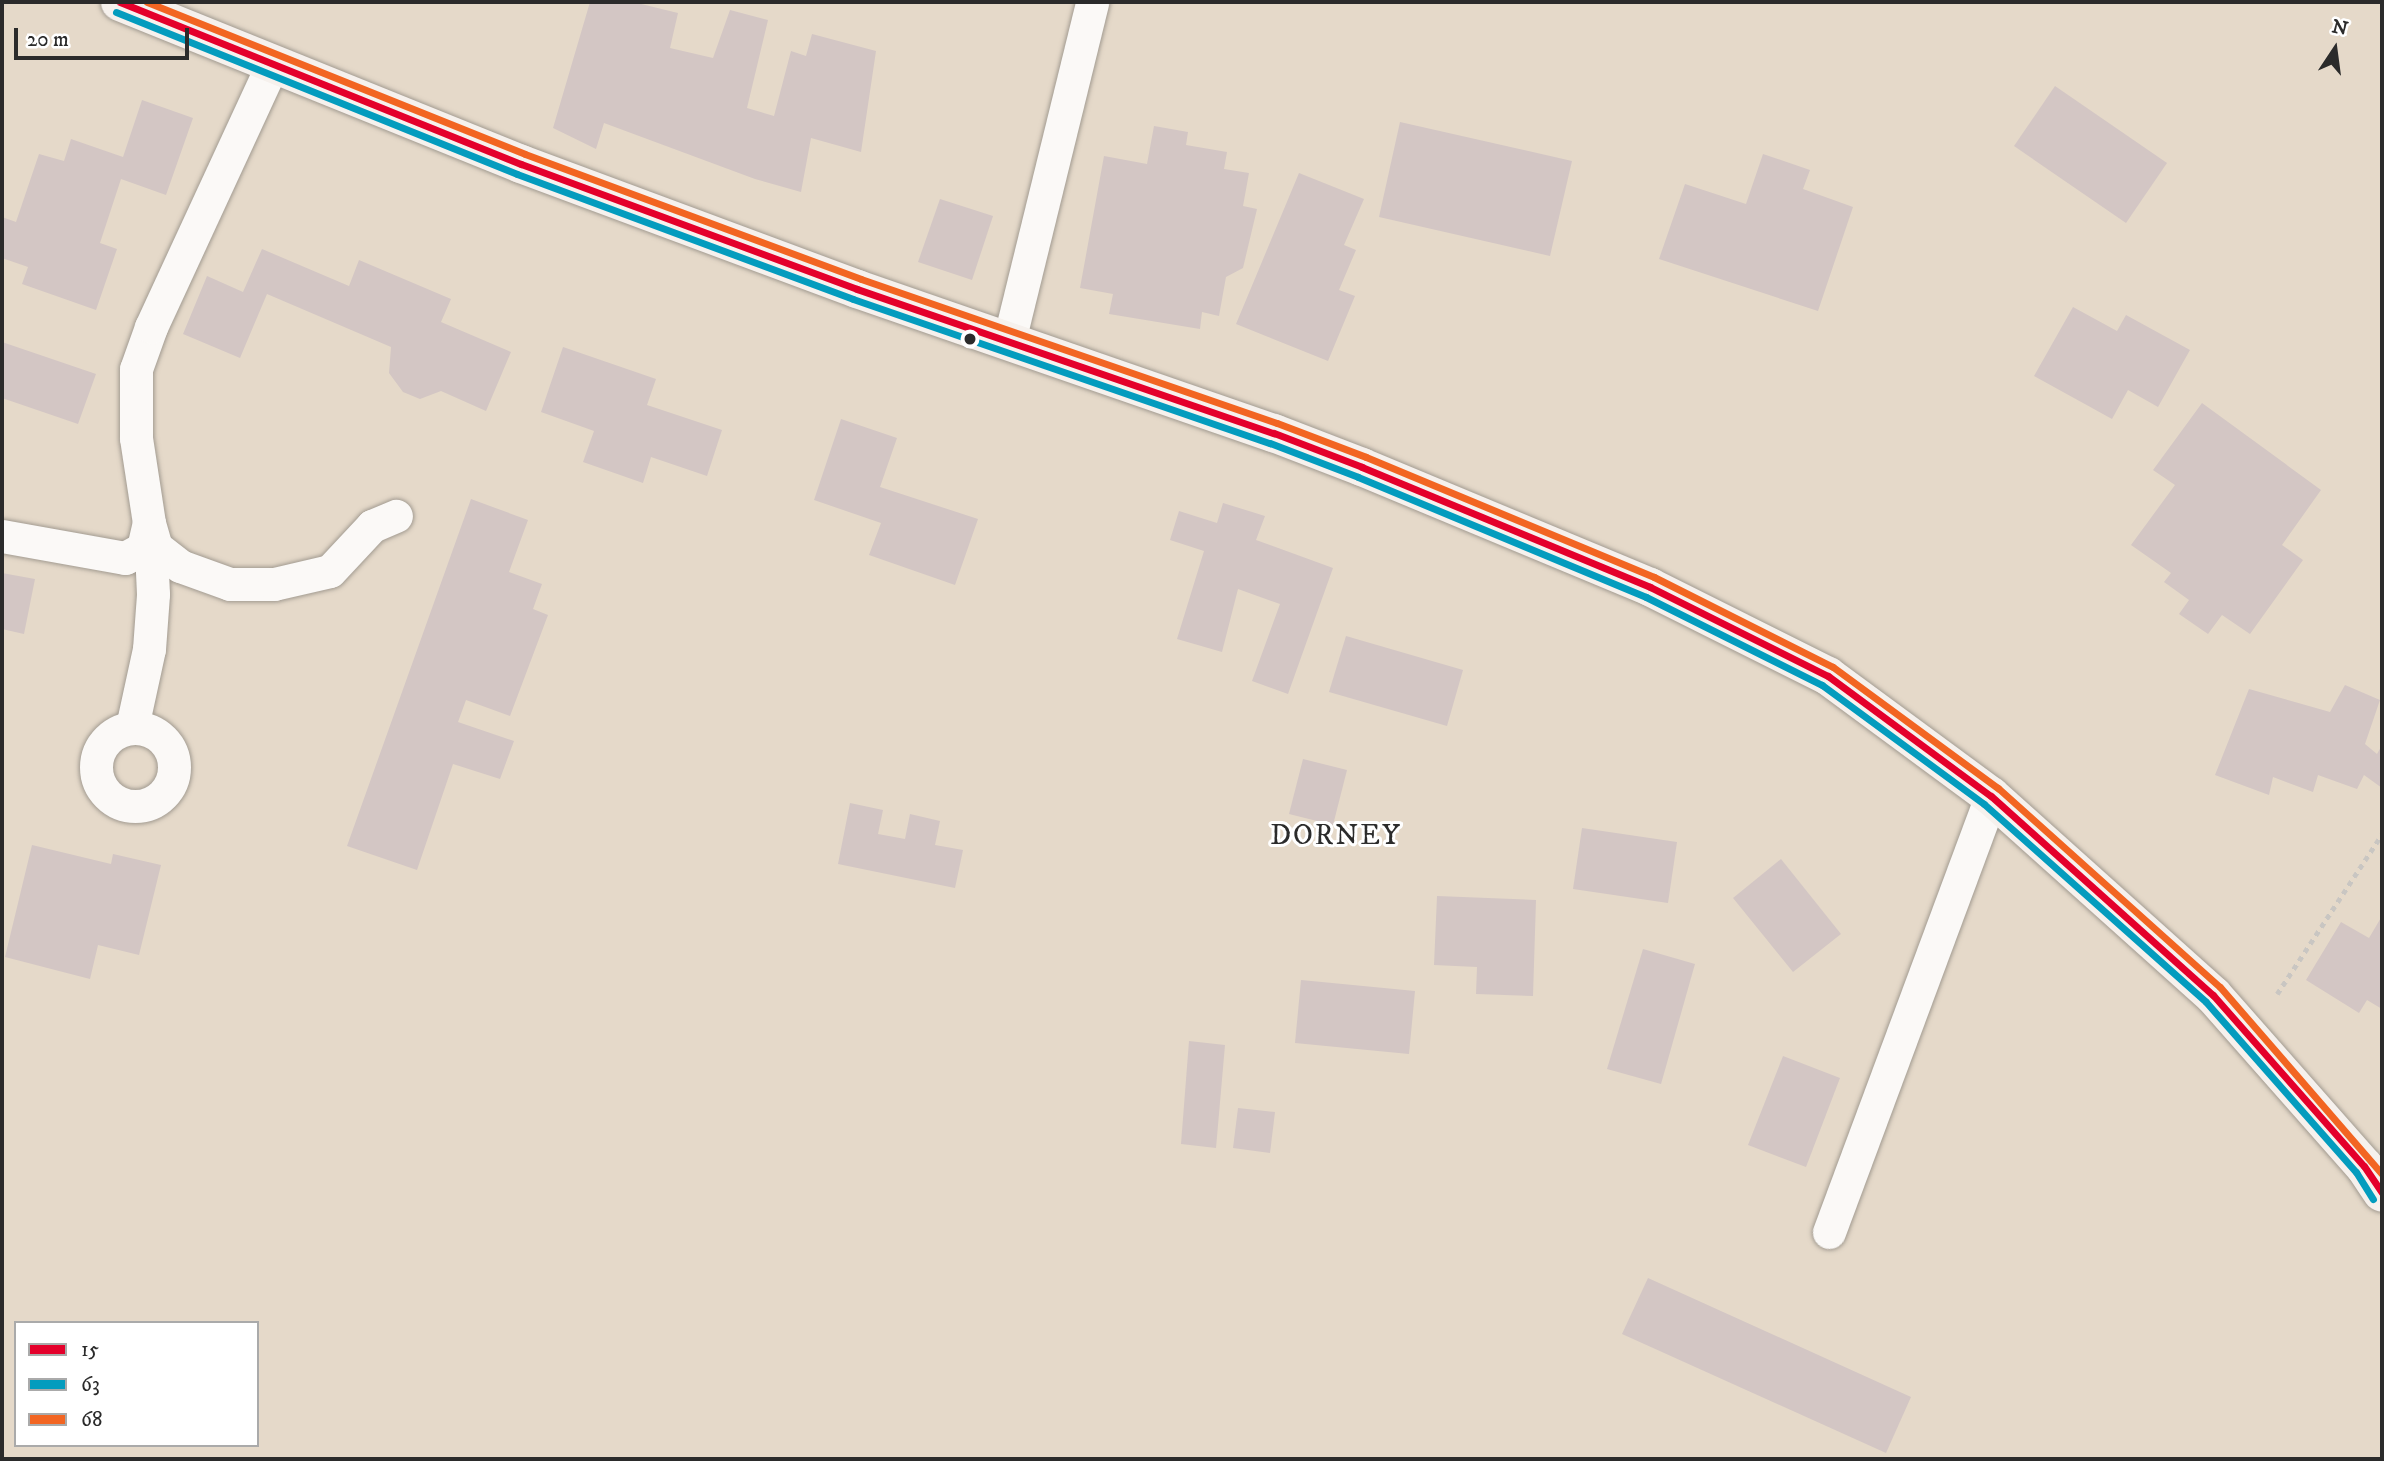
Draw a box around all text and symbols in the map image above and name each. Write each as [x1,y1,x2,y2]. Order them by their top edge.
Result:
scale bar [18,14,192,58]
north arrow [2300,14,2370,84]
text: N [2330,15,2350,41]
text: 20 m [27,27,69,53]
unlabelled marker [963,332,977,346]
district label: DORNEY [1271,819,1401,853]
legend [14,1321,259,1447]
text: 15 [81,1337,99,1363]
text: 63 [81,1372,100,1398]
text: 68 [81,1407,102,1433]

